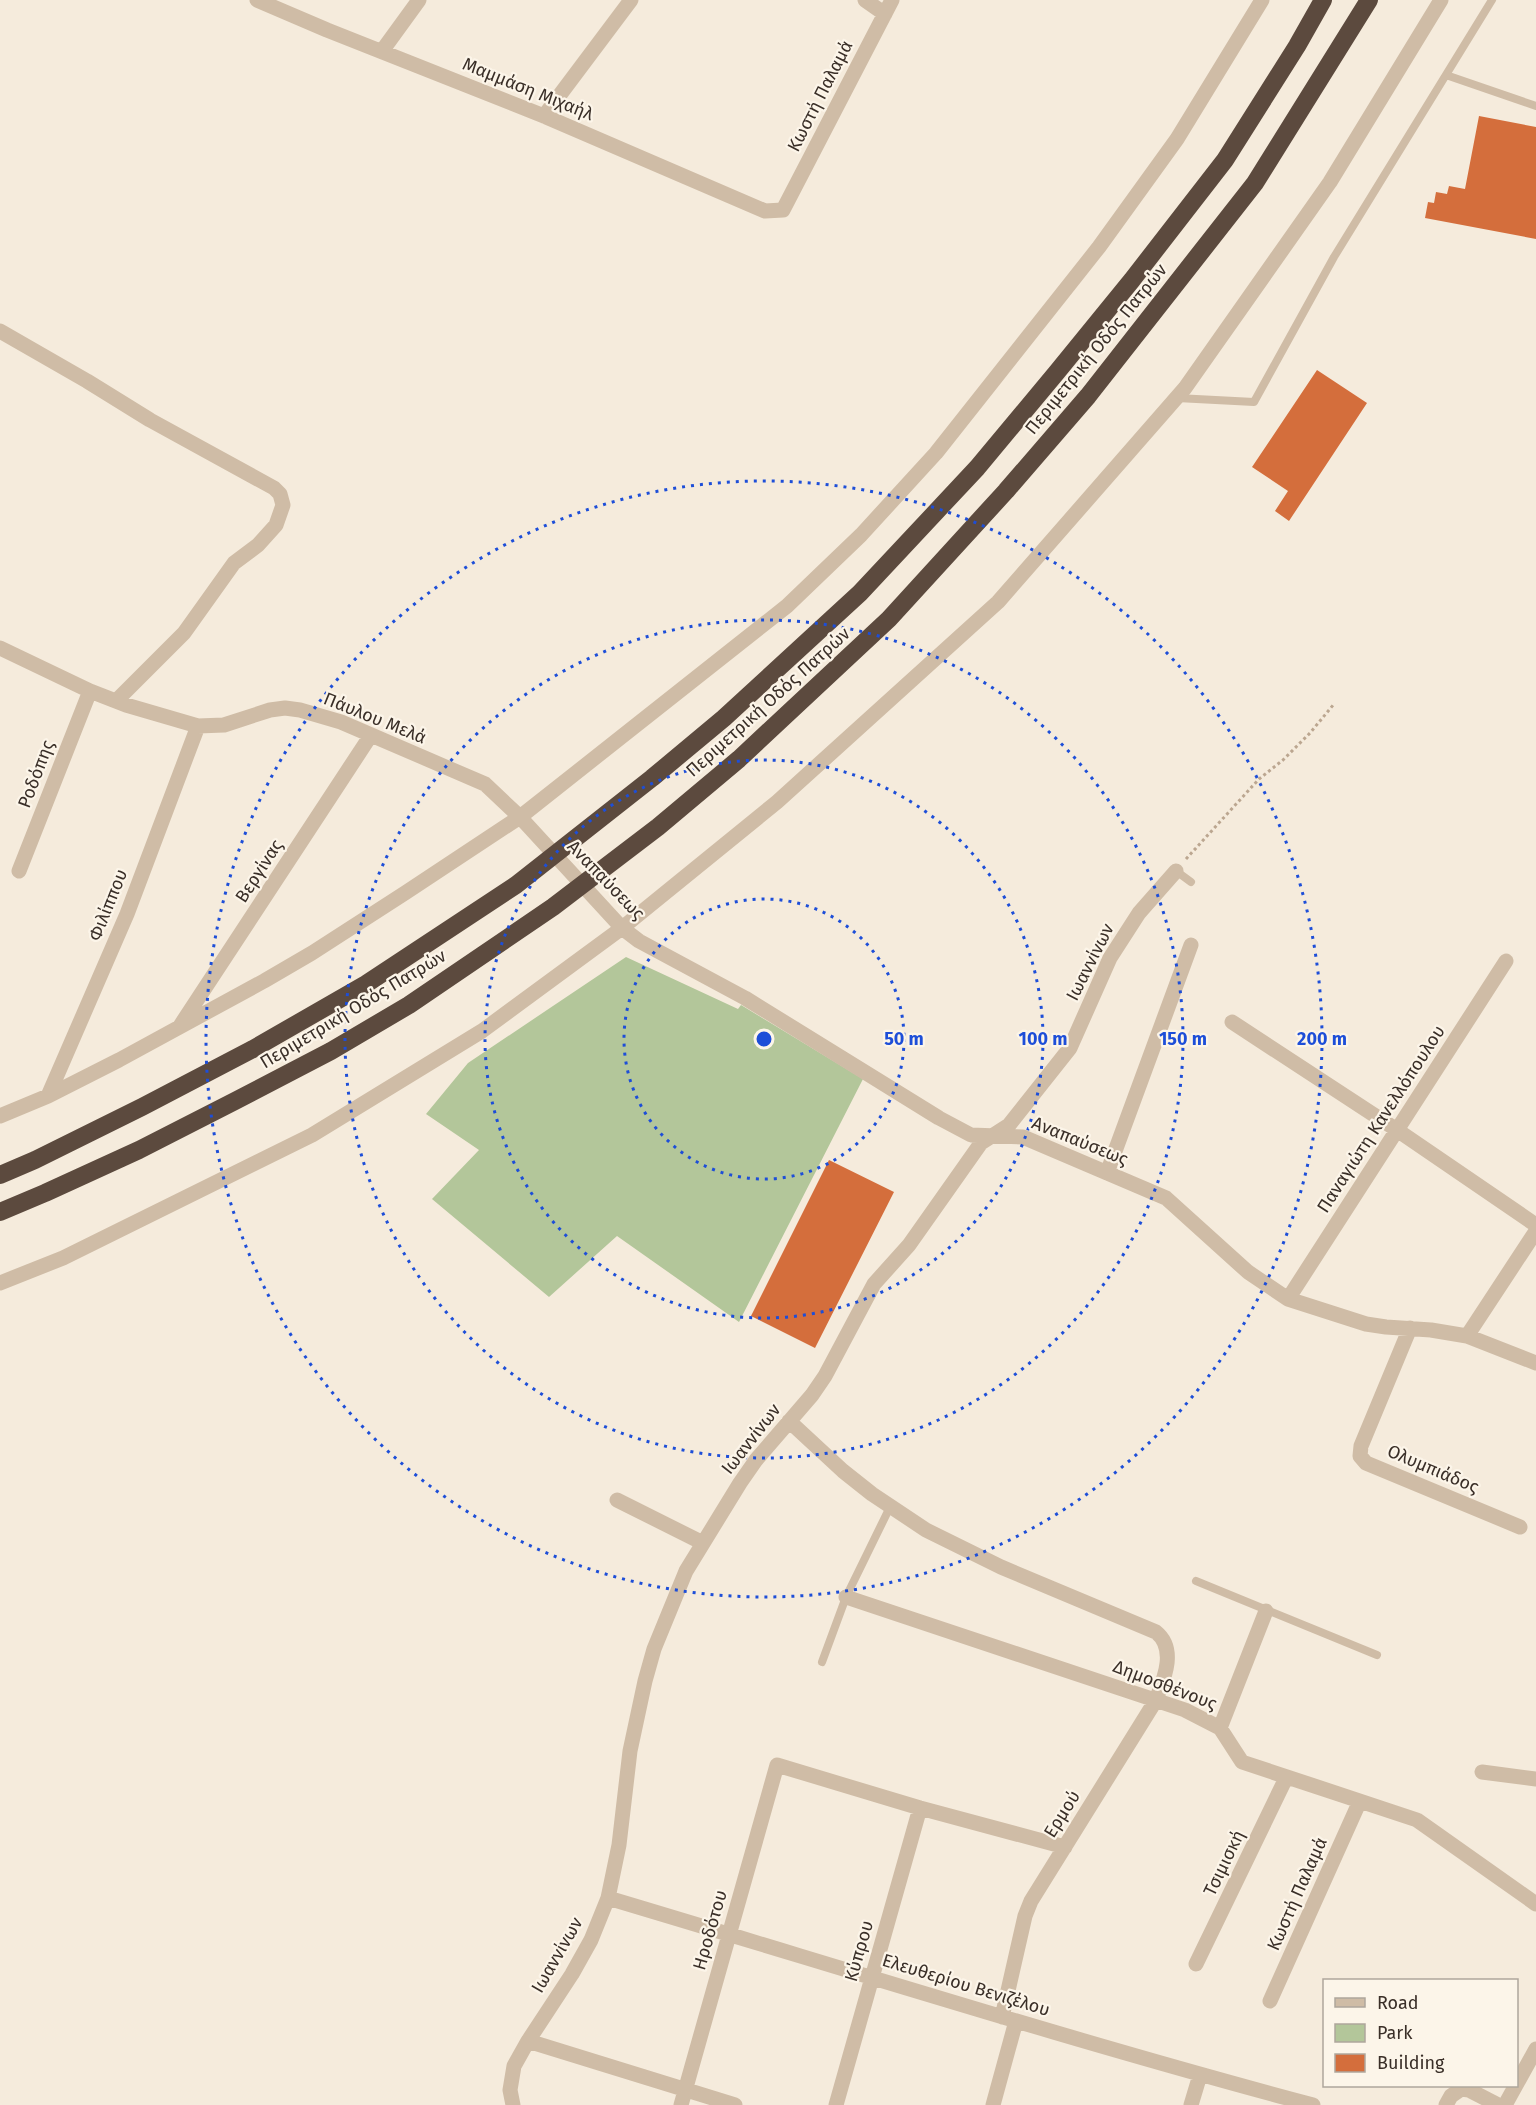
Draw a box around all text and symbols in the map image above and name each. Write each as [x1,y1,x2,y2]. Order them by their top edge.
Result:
street label: Κωστή Παλαμά [783,37,857,155]
street label: Μαμμάση Μιχαήλ [459,53,598,126]
street label: Περιμετρική Οδός Πατρών [1020,259,1172,439]
street label: Περιμετρική Οδός Πατρών [681,622,855,782]
street label: Πάυλου Μελά [320,687,430,749]
street label: Ροδόπης [13,736,59,811]
street label: Βεργίνας [230,835,288,907]
street label: Αναπαύσεως [563,836,650,925]
street label: Φιλίππου [84,866,132,944]
street label: Ιωαννίνων [1061,919,1119,1004]
street label: Περιμετρική Οδός Πατρών [256,944,450,1073]
street label: Παναγιώτη Κανελλόπουλου [1312,1021,1450,1217]
text: 50 m [884,1028,924,1050]
text: 100 m [1019,1028,1067,1050]
text: 150 m [1159,1028,1207,1050]
text: 200 m [1297,1028,1347,1050]
centre of rings [754,1029,774,1049]
street label: Αναπαύσεως [1029,1112,1132,1170]
street label: Ιωαννίνων [717,1399,786,1479]
street label: Ολυμπιάδος [1384,1440,1483,1498]
street label: Δημοσθένους [1110,1655,1221,1715]
street label: Ερμού [1039,1786,1085,1842]
street label: Τσιμισκή [1199,1827,1249,1899]
street label: Κωστή Παλαμά [1262,1834,1332,1954]
street label: Ηροδότου [688,1887,732,1973]
street label: Ιωαννίνων [527,1913,588,1997]
street label: Κύπρου [840,1918,878,1984]
street label: Ελευθερίου Βενιζέλου [880,1949,1052,2021]
legend [1323,1979,1518,2087]
text: Road [1377,1992,1419,2014]
text: Park [1377,2022,1413,2044]
text: Building [1377,2052,1445,2074]

